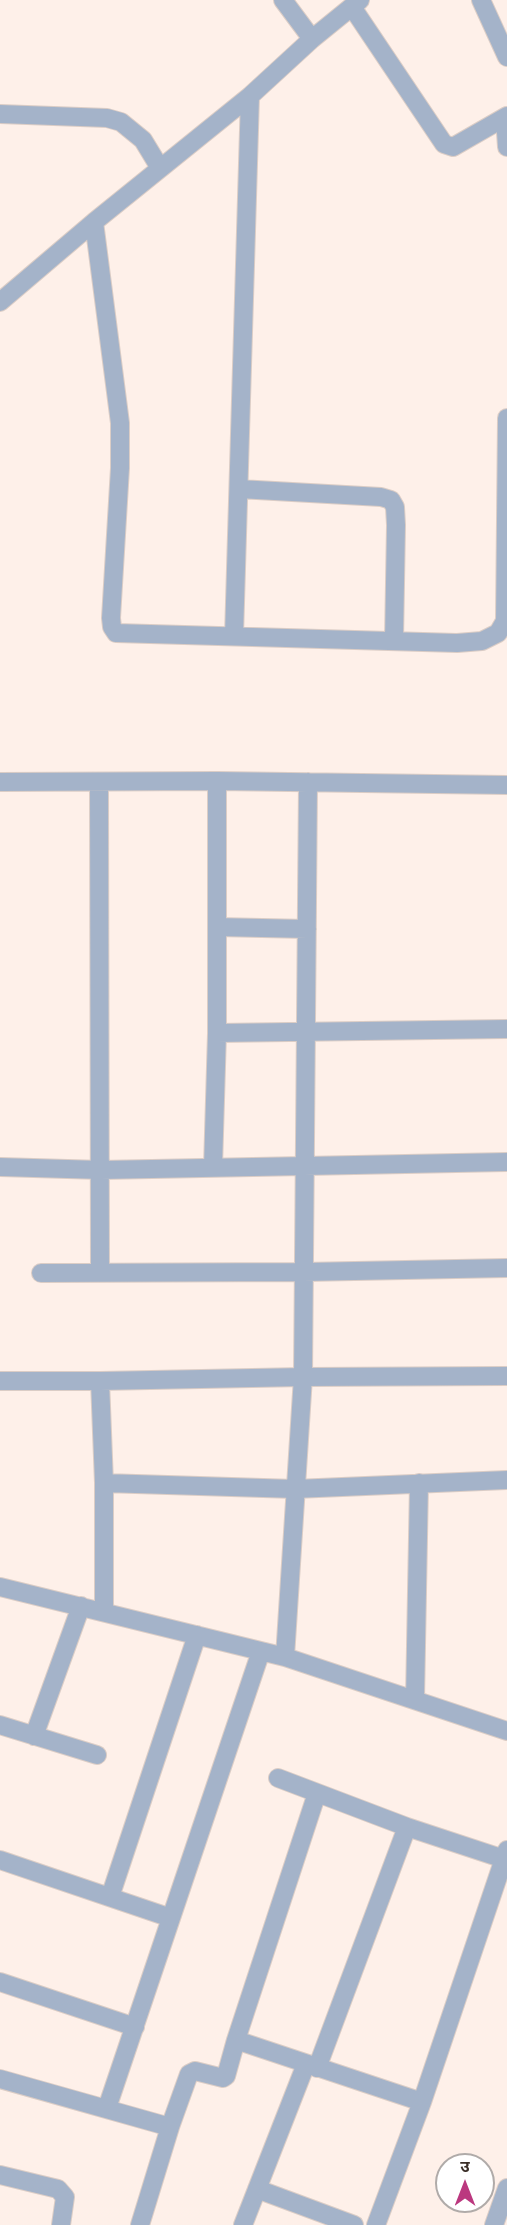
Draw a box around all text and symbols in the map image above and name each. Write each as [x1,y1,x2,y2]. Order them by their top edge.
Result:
north arrow [435,2153,495,2213]
text: उ [460,2157,470,2176]

